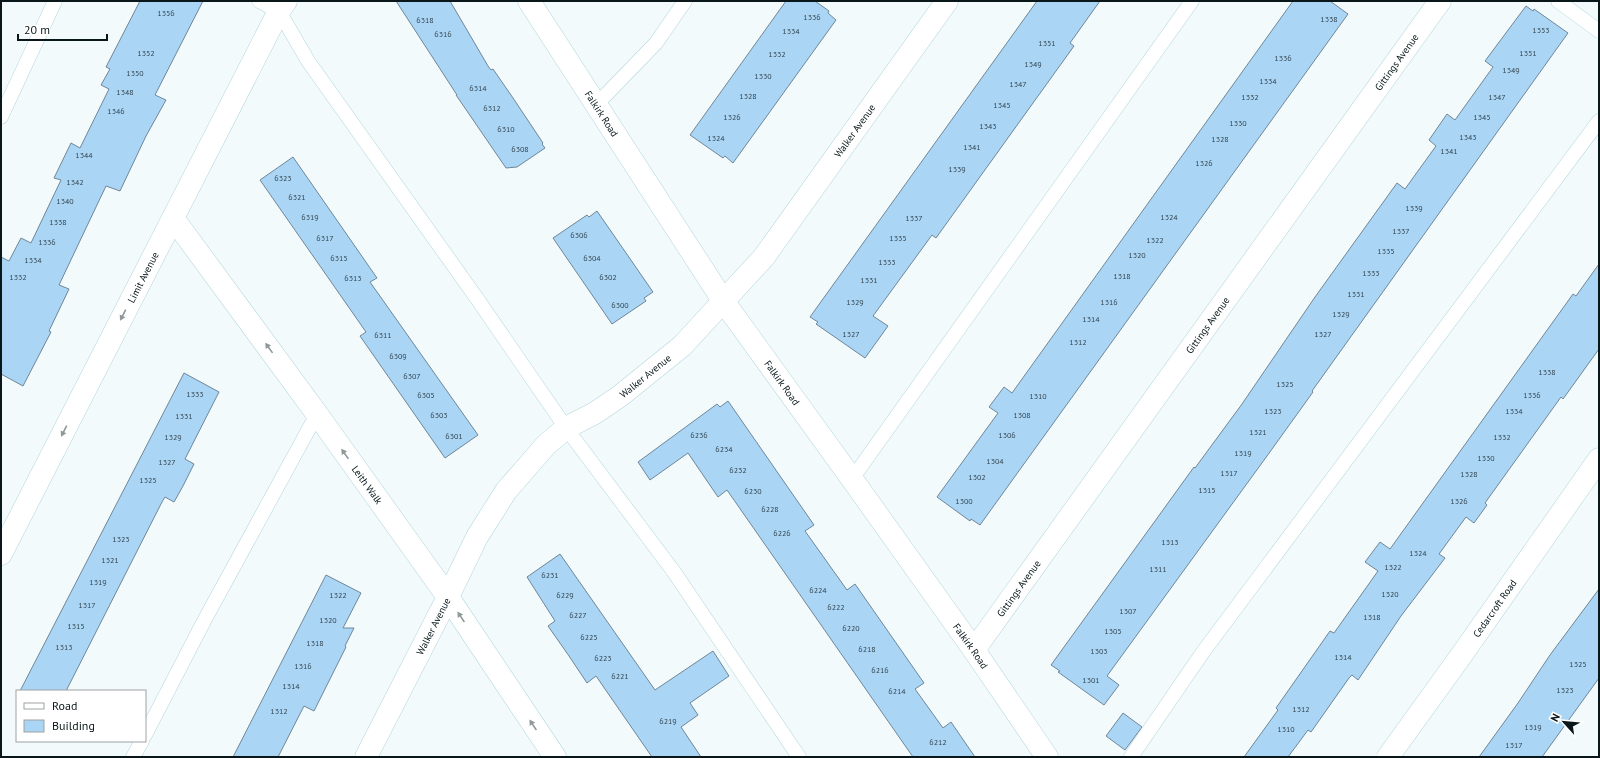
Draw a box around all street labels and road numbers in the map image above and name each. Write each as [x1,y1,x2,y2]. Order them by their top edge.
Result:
street label: Gittings Avenue [1372,31,1421,93]
street label: Falkirk Road [582,88,621,139]
street label: Walker Avenue [831,102,878,160]
street label: Limit Avenue [125,250,162,305]
street label: Gittings Avenue [1183,294,1233,356]
street label: Walker Avenue [617,352,674,401]
street label: Falkirk Road [761,358,802,408]
street label: Leith Walk [349,463,385,507]
street label: Gittings Avenue [994,558,1044,620]
street label: Cedarcroft Road [1470,577,1520,640]
street label: Walker Avenue [413,596,454,657]
street label: Falkirk Road [950,621,991,671]

